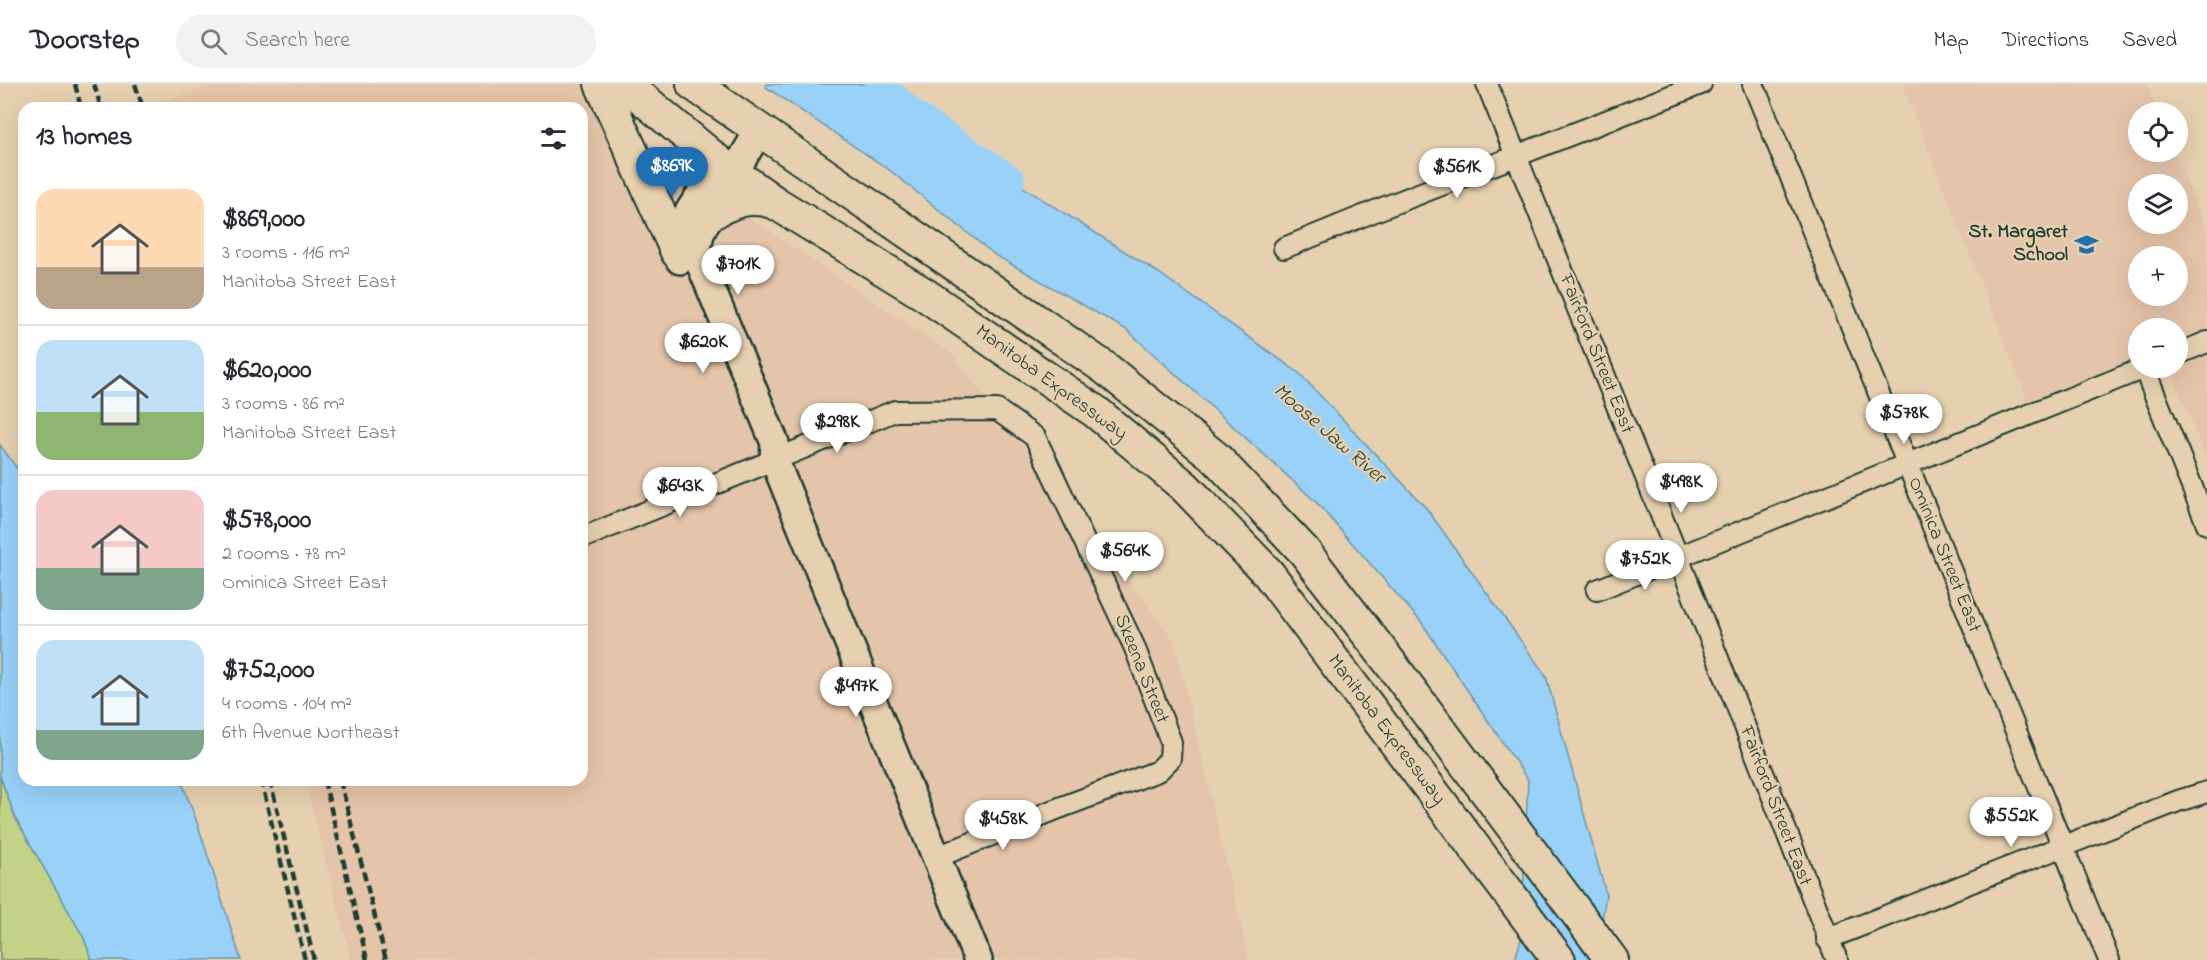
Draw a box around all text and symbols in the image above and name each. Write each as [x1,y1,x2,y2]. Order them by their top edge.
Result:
search box [176,14,596,68]
text: Doorstep [30,21,140,62]
icon: search [197,25,230,58]
text: Search here [245,25,350,57]
text: Map [1933,26,1969,56]
text: Directions [2002,26,2089,56]
text: Saved [2122,26,2177,56]
map controls [2128,102,2188,378]
button: locate [2128,102,2188,162]
text: 13 homes [36,119,132,157]
icon: filters [537,122,570,155]
pin: $869K [630,147,714,198]
pin: $561K [1415,148,1499,199]
text: $869K [650,152,694,181]
text: $561K [1433,153,1481,182]
button: layers [2128,174,2188,234]
text: $869,000 [222,201,305,239]
icon: home [84,213,156,285]
place label: St. Margaret School [1969,218,2068,270]
school or university icon: St. Margaret School [2073,231,2099,257]
text: 3 rooms · 116 m² [222,239,350,268]
pin: $701K [696,245,780,296]
button: + [2128,246,2188,306]
text: $701K [715,250,761,279]
text: Manitoba Street East [222,268,397,297]
street label: Fairford Street East [1550,269,1641,438]
street label: Manitoba Expressway [969,318,1133,448]
button: − [2128,318,2188,378]
pin: $620K [661,323,745,374]
text: $620K [678,328,728,357]
text: $620,000 [222,352,312,390]
icon: home [84,364,156,436]
water label: Moose Jaw River [1266,377,1394,493]
text: 3 rooms · 86 m² [222,390,345,419]
pin: $578K [1862,394,1946,445]
text: $578K [1880,399,1928,428]
pin: $298K [795,403,879,454]
text: $298K [814,408,860,437]
text: Manitoba Street East [222,419,397,448]
pin: $498K [1639,463,1723,514]
pin: $643K [638,467,722,518]
text: $498K [1659,468,1703,497]
text: $643K [656,472,704,501]
street label: Ominica Street East [1900,473,1989,637]
text: $578,000 [222,502,311,540]
icon: home [84,514,156,586]
pin: $564K [1083,532,1167,583]
text: $564K [1100,537,1150,566]
text: 2 rooms · 78 m² [222,540,346,569]
pin: $752K [1603,540,1687,591]
text: $752K [1619,545,1671,574]
text: Ominica Street East [222,569,388,598]
street label: Skeena Street [1106,610,1176,728]
street label: Manitoba Expressway [1320,649,1452,811]
text: $752,000 [222,652,314,690]
icon: home [84,664,156,736]
pin: $497K [814,667,898,718]
text: $497K [834,672,878,701]
text: 4 rooms · 104 m² [222,690,352,719]
text: 6th Avenue Northeast [222,719,400,748]
street label: Fairford Street East [1731,721,1819,891]
pin: $552K [1969,797,2053,848]
pin: $458K [961,800,1045,851]
text: $552K [1984,802,2038,831]
text: $458K [979,805,1027,834]

